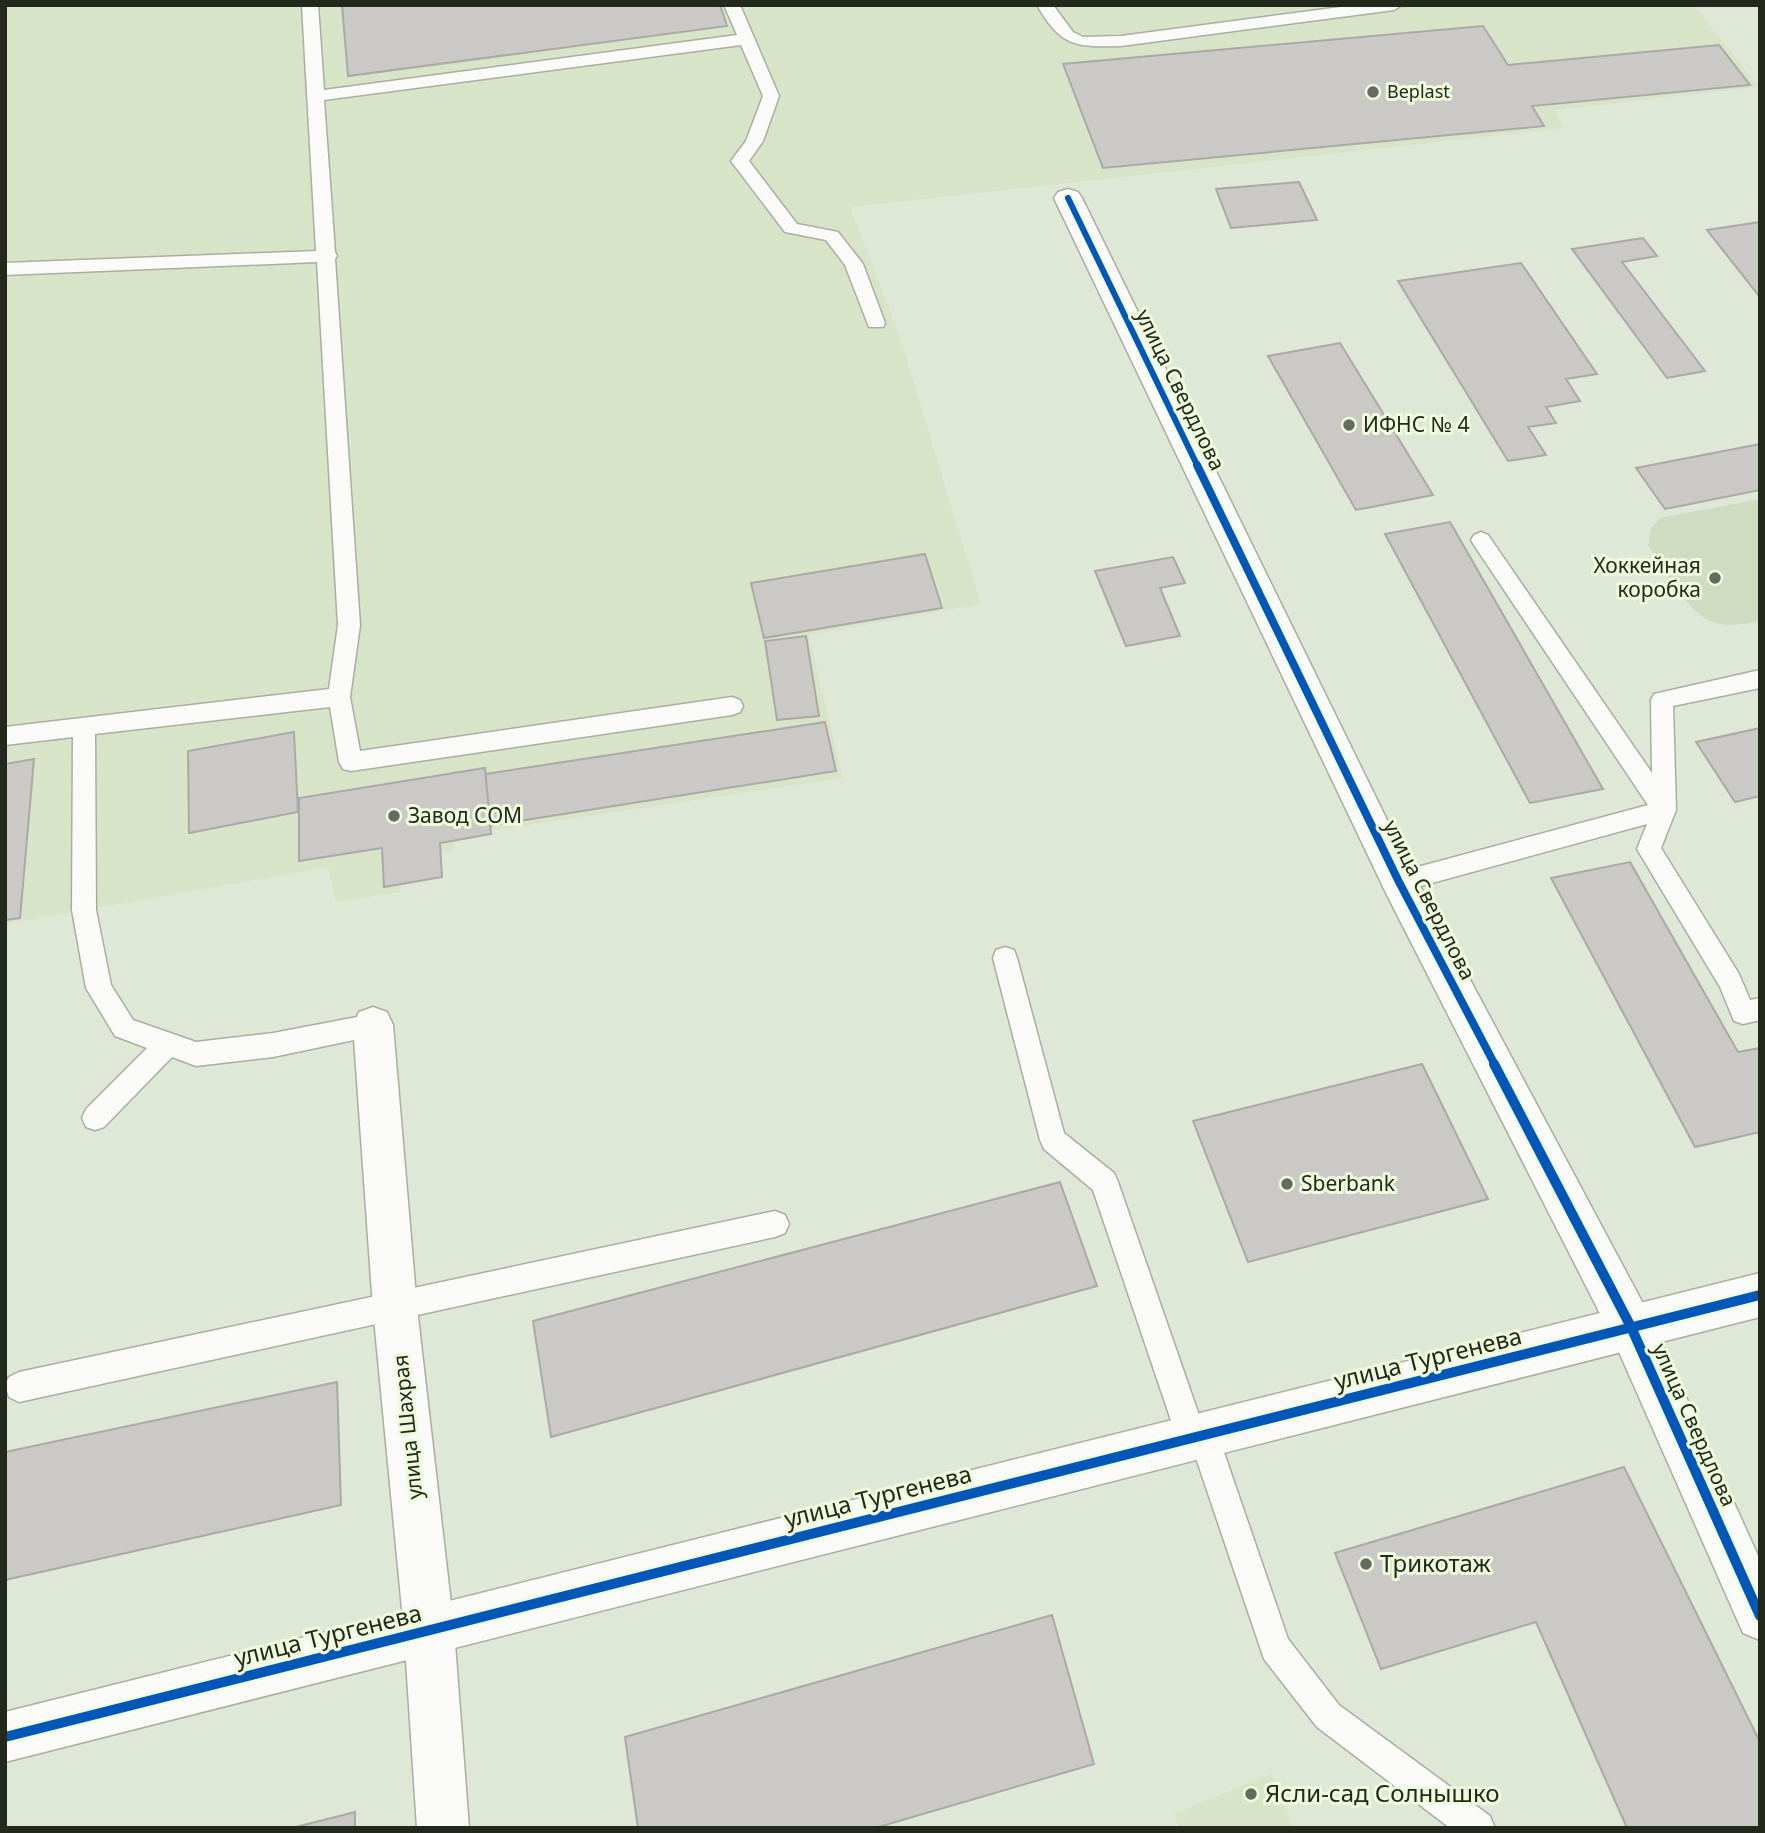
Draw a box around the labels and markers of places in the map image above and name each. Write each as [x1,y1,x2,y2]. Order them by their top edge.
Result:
place label: Beplast [1387,79,1450,103]
marker: Beplast [1365,84,1381,100]
place label: ИФНС № 4 [1363,410,1469,438]
marker: ИФНС № 4 [1341,417,1357,433]
place label: Хоккейная коробка [1593,551,1701,603]
marker: Хоккейная коробка [1707,570,1723,586]
place label: Завод СОМ [408,801,522,829]
marker: Завод СОМ [386,808,402,824]
place label: Sberbank [1301,1169,1396,1197]
marker: Sberbank [1279,1176,1295,1192]
place label: Трикотаж [1380,1546,1491,1579]
marker: Трикотаж [1358,1556,1374,1572]
place label: Ясли-сад Солнышко [1265,1776,1499,1809]
marker: Ясли-сад Солнышко [1243,1786,1259,1802]

